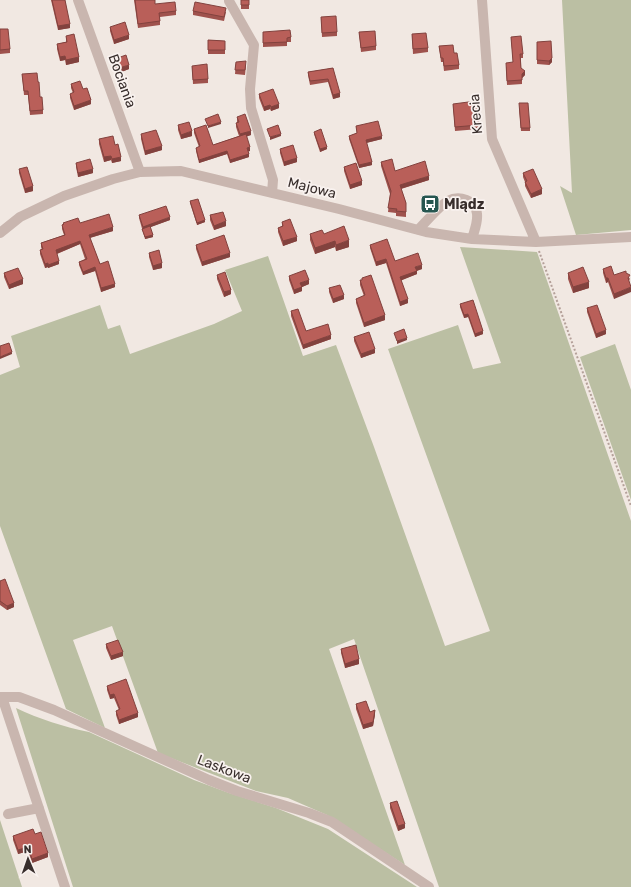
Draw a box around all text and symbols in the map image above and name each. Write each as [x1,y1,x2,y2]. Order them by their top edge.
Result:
street label: Bociania [104,52,140,110]
street label: Krecia [466,93,486,135]
street label: Majowa [286,174,338,202]
bus stop icon: Mlądz [419,193,441,215]
place label: Mlądz [444,196,485,213]
street label: Laskowa [195,751,253,787]
north arrow [8,839,48,879]
text: N [23,843,32,856]

